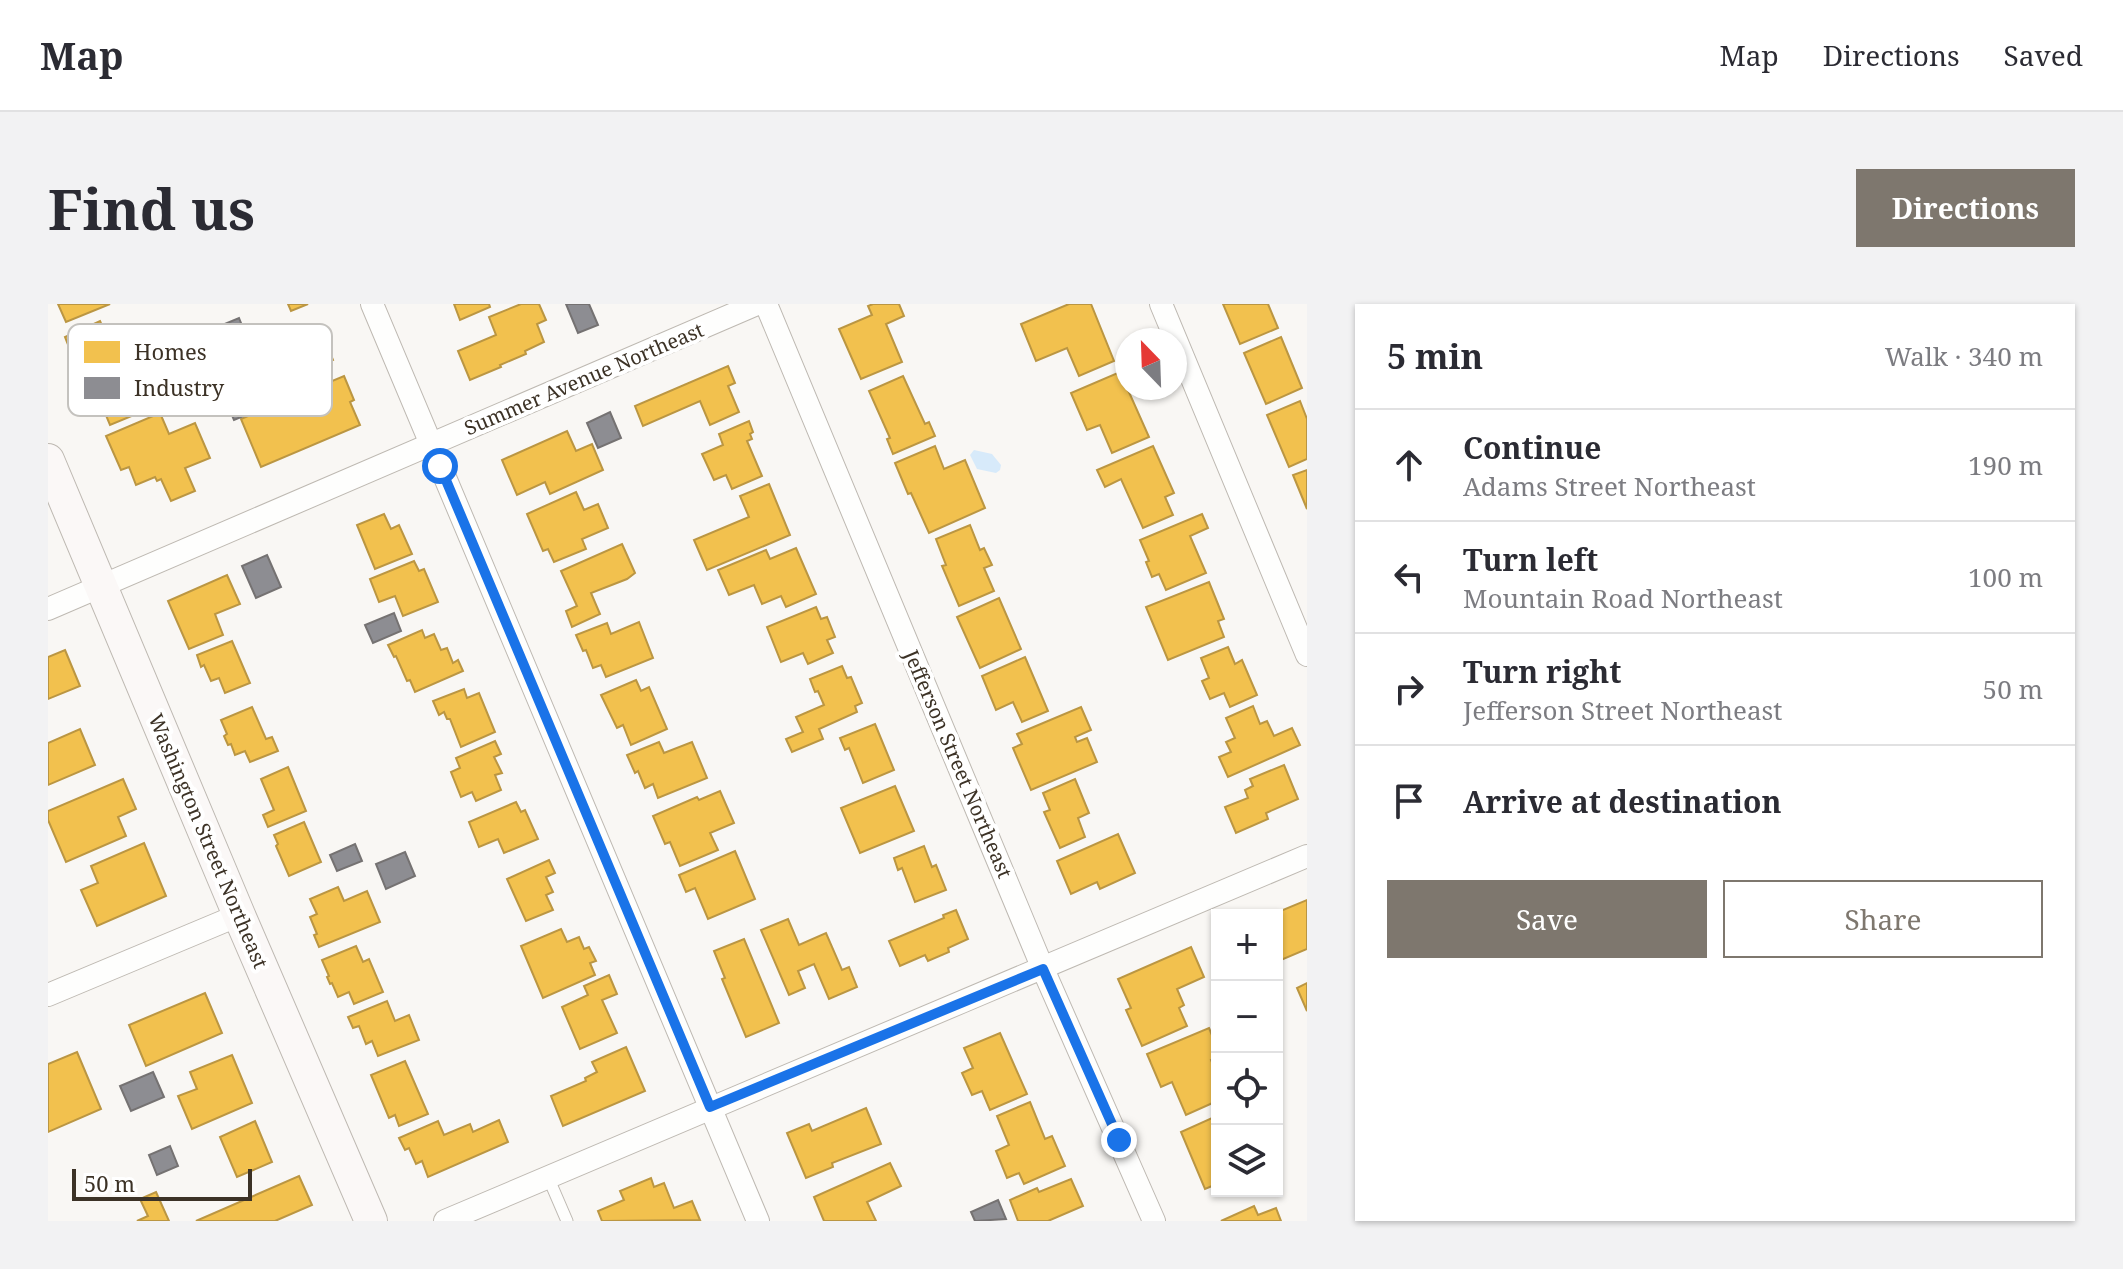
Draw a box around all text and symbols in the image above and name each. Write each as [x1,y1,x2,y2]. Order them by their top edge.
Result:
text: Map [40,29,124,81]
text: Map [1719,36,1779,74]
text: Directions [1823,36,1960,74]
text: Saved [2004,36,2083,74]
button: Directions [1856,169,2075,247]
text: Find us [48,170,255,246]
street label: Summer Avenue Northeast [460,316,708,441]
legend [68,324,332,416]
north arrow [1115,328,1187,400]
text: 5 min [1387,333,1483,379]
text: Homes [134,336,207,366]
text: Walk · 340 m [1885,338,2043,374]
text: Industry [134,372,225,402]
text: Continue [1463,427,1601,468]
icon: ahead [1387,443,1431,487]
text: 190 m [1968,447,2043,483]
route start [422,448,458,484]
text: Adams Street Northeast [1463,468,1756,504]
text: Turn left [1463,539,1598,580]
icon: left [1387,555,1431,599]
text: 100 m [1968,559,2043,595]
text: Mountain Road Northeast [1463,580,1783,616]
street label: Jefferson Street Northeast [898,645,1019,882]
text: Turn right [1463,651,1621,692]
icon: right [1387,667,1431,711]
text: 50 m [1983,671,2043,707]
text: Jefferson Street Northeast [1463,692,1782,728]
street label: Washington Street Northeast [142,709,274,972]
icon: arrive [1387,779,1431,823]
text: Arrive at destination [1463,781,1782,822]
button: Save [1387,880,1707,958]
button: Share [1723,880,2043,958]
map controls [1211,909,1283,1197]
button: + [1211,909,1283,981]
button: − [1211,981,1283,1053]
button: locate [1211,1053,1283,1125]
route end [1101,1122,1137,1158]
button: layers [1211,1125,1283,1197]
scale bar [72,1165,252,1201]
text: 50 m [84,1168,135,1198]

